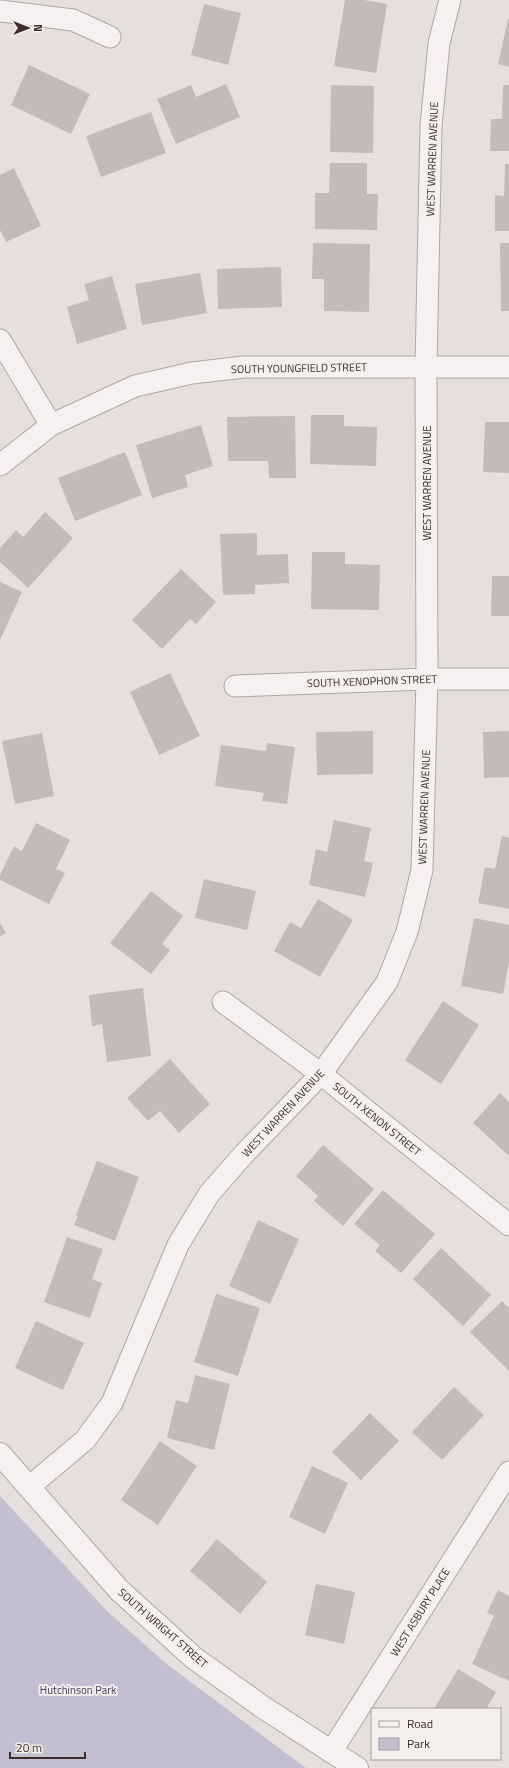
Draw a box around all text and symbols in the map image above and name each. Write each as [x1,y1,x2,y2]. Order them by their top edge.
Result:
north arrow [8,8,48,48]
text: N [30,24,46,32]
street label: WEST WARREN AVENUE [422,101,442,217]
street label: SOUTH YOUNGFIELD STREET [231,359,367,377]
street label: WEST WARREN AVENUE [419,426,435,540]
street label: SOUTH XENOPHON STREET [307,671,438,691]
street label: WEST WARREN AVENUE [414,749,434,865]
street label: WEST WARREN AVENUE [238,1066,328,1160]
street label: SOUTH XENON STREET [330,1078,425,1160]
street label: WEST ASBURY PLACE [386,1565,454,1659]
street label: SOUTH WRIGHT STREET [115,1585,211,1672]
park label: Hutchinson Park [40,1682,117,1698]
legend [371,1708,501,1760]
text: Road [407,1714,433,1733]
scale bar [10,1734,85,1760]
text: Park [407,1734,430,1753]
text: 20 m [16,1738,42,1757]

